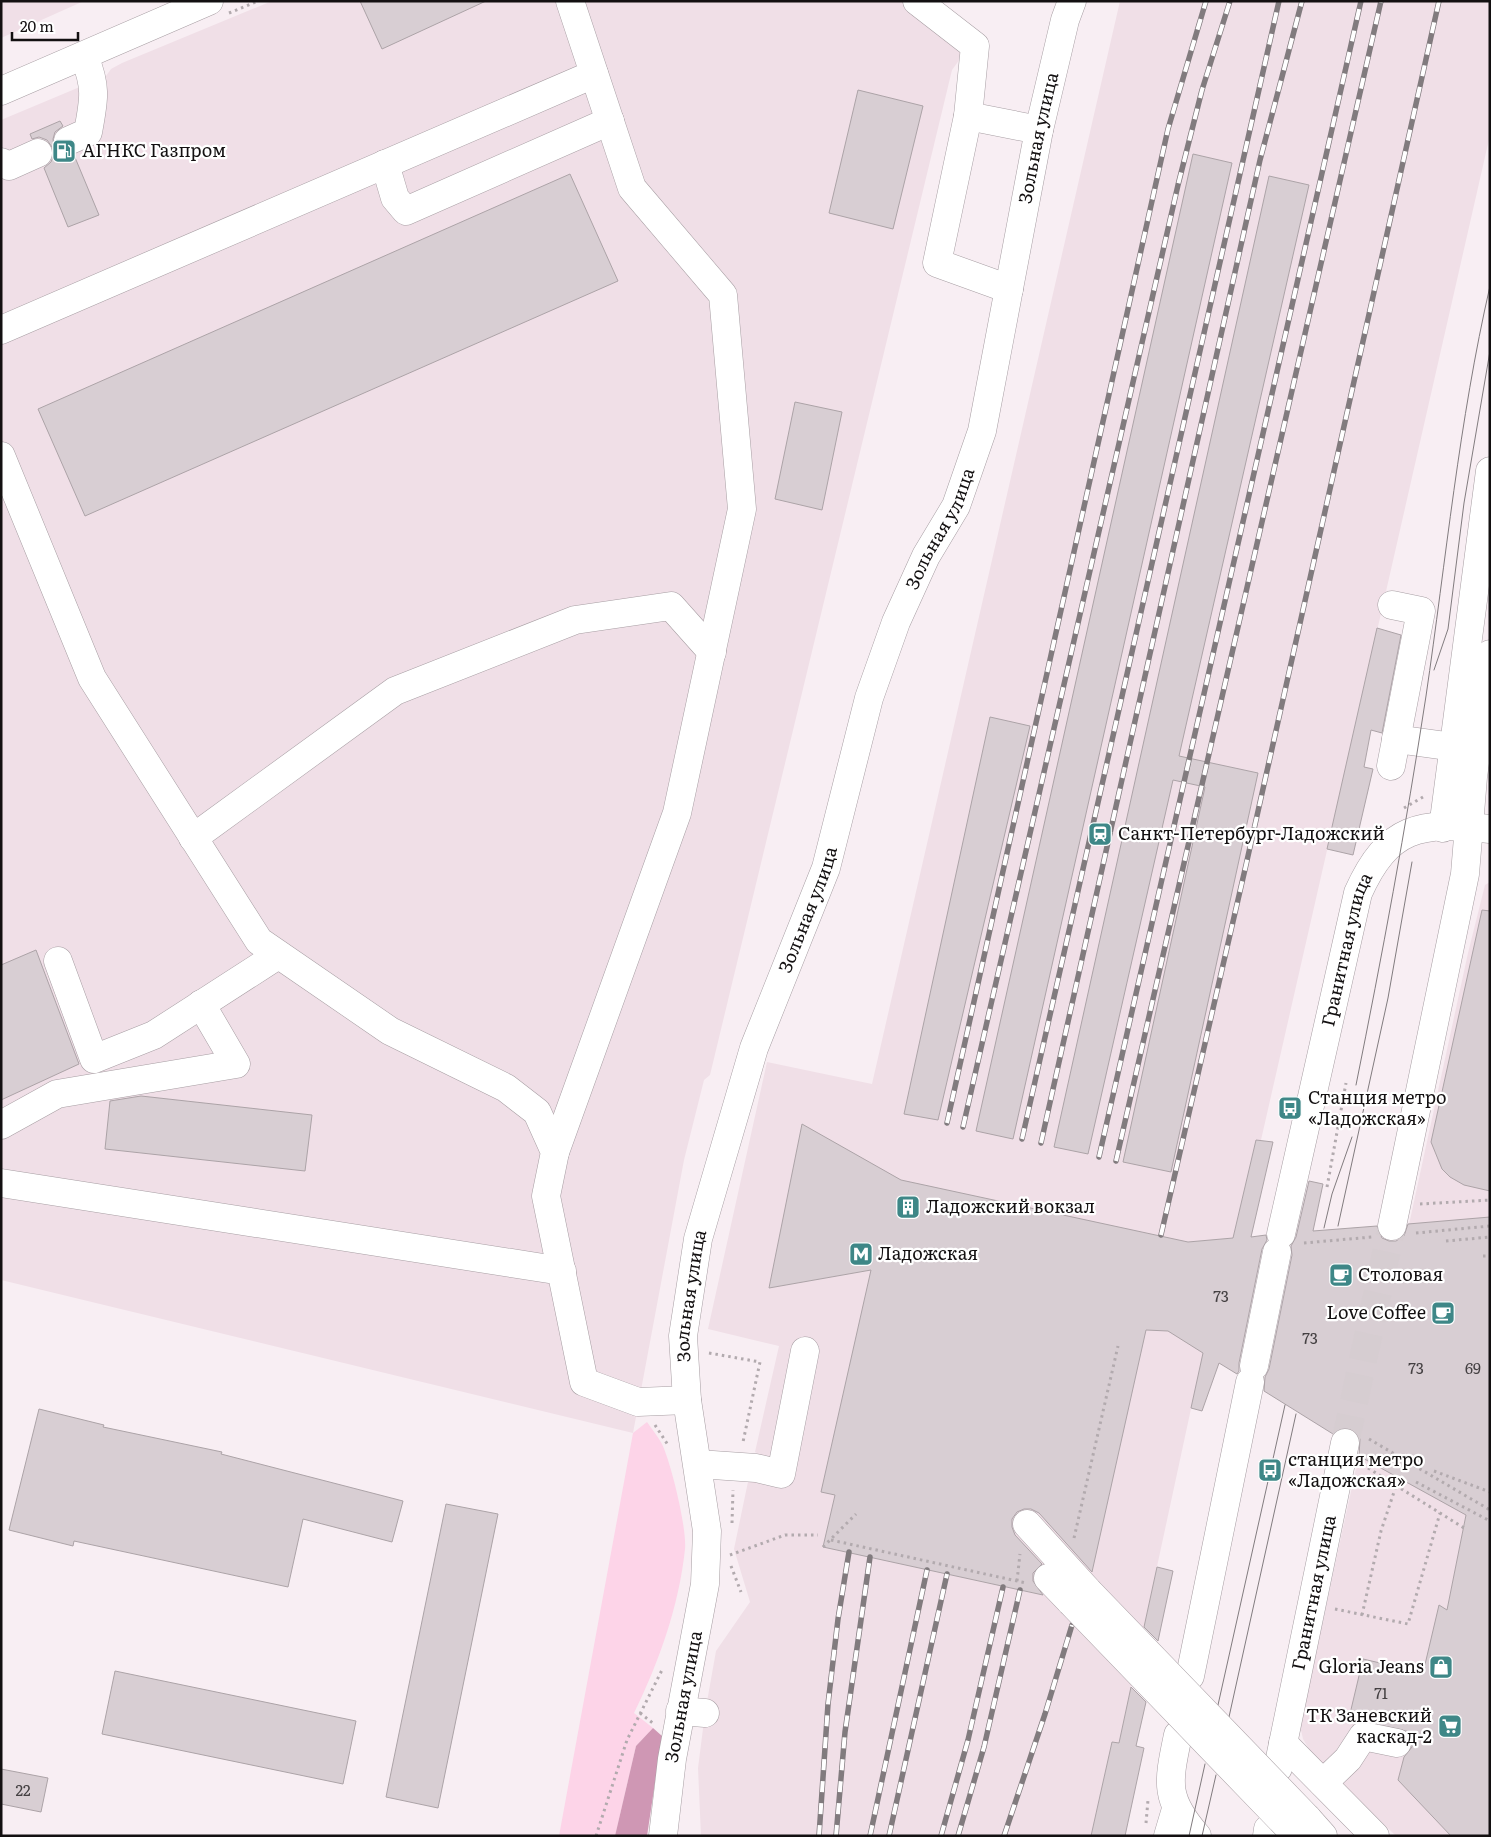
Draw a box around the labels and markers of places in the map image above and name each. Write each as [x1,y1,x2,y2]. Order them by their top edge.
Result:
place label: АГНКС Газпром [82,136,226,163]
fuel station icon: АГНКС Газпром [51,138,77,164]
place label: Санкт-Петербург-Ладожский [1118,819,1385,846]
station icon: Санкт-Петербург-Ладожский [1087,821,1113,847]
place label: Станция метро «Ладожская» [1308,1083,1447,1131]
bus stop icon: Станция метро «Ладожская» [1277,1095,1303,1121]
place label: Ладожский вокзал [926,1192,1095,1219]
building icon: Ладожский вокзал [895,1194,921,1220]
place label: Ладожская [878,1239,978,1266]
metro station icon: Ладожская [848,1241,874,1267]
place label: Столовая [1358,1260,1443,1287]
cafe icon: Столовая [1328,1262,1354,1288]
place label: Love Coffee [1327,1298,1426,1325]
cafe icon: Love Coffee [1430,1300,1456,1326]
place label: станция метро «Ладожская» [1288,1445,1424,1493]
bus stop icon: станция метро «Ладожская» [1257,1457,1283,1483]
place label: Gloria Jeans [1318,1652,1424,1679]
shop icon: Gloria Jeans [1428,1654,1454,1680]
place label: ТК Заневский каскад-2 [1306,1701,1432,1749]
supermarket icon: ТК Заневский каскад-2 [1437,1713,1463,1739]

